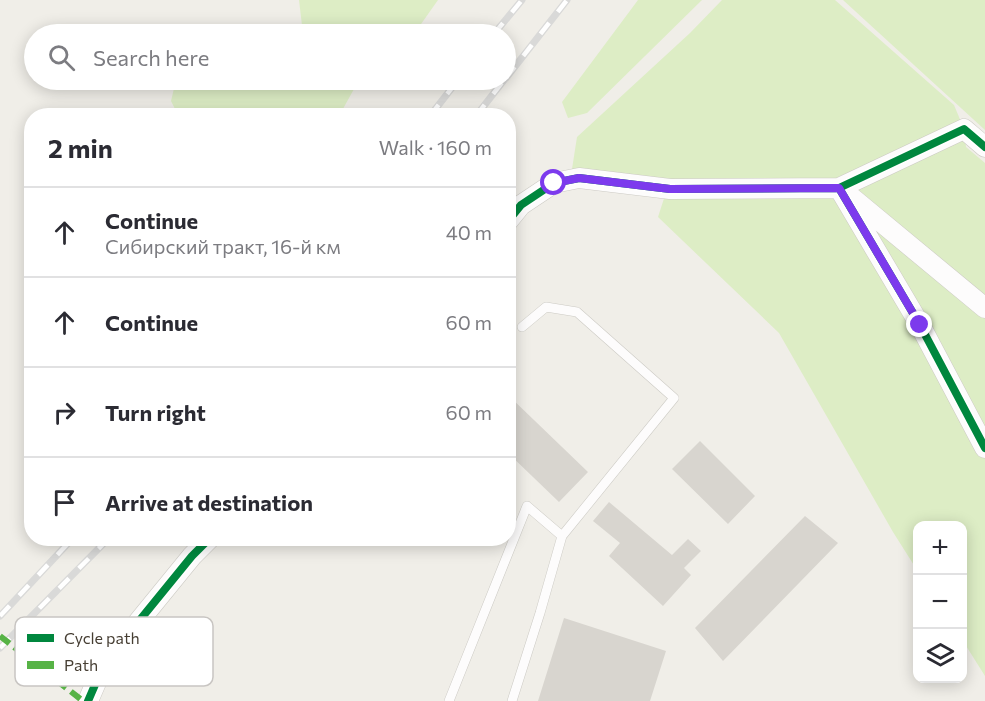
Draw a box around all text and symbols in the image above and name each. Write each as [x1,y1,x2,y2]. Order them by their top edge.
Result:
search box [24,24,516,90]
icon: search [45,41,78,74]
text: Search here [93,44,209,71]
text: 2 min [48,132,113,163]
text: Walk · 160 m [379,135,492,159]
route start [540,169,566,195]
text: Continue [105,207,198,234]
icon: ahead [48,216,81,249]
text: 40 m [446,220,492,244]
text: Сибирский тракт, 16-й км [105,234,341,258]
icon: ahead [48,306,81,339]
text: Continue [105,309,198,336]
text: 60 m [446,310,492,334]
route end [906,311,932,337]
icon: right [48,396,81,429]
text: Turn right [105,399,206,426]
text: 60 m [446,400,492,424]
icon: arrive [48,486,81,519]
text: Arrive at destination [105,489,313,516]
map controls [913,521,967,683]
button: + [913,521,967,575]
button: − [913,575,967,629]
legend [15,617,213,686]
text: Cycle path [64,628,140,647]
button: layers [913,629,967,683]
text: Path [64,655,98,674]

